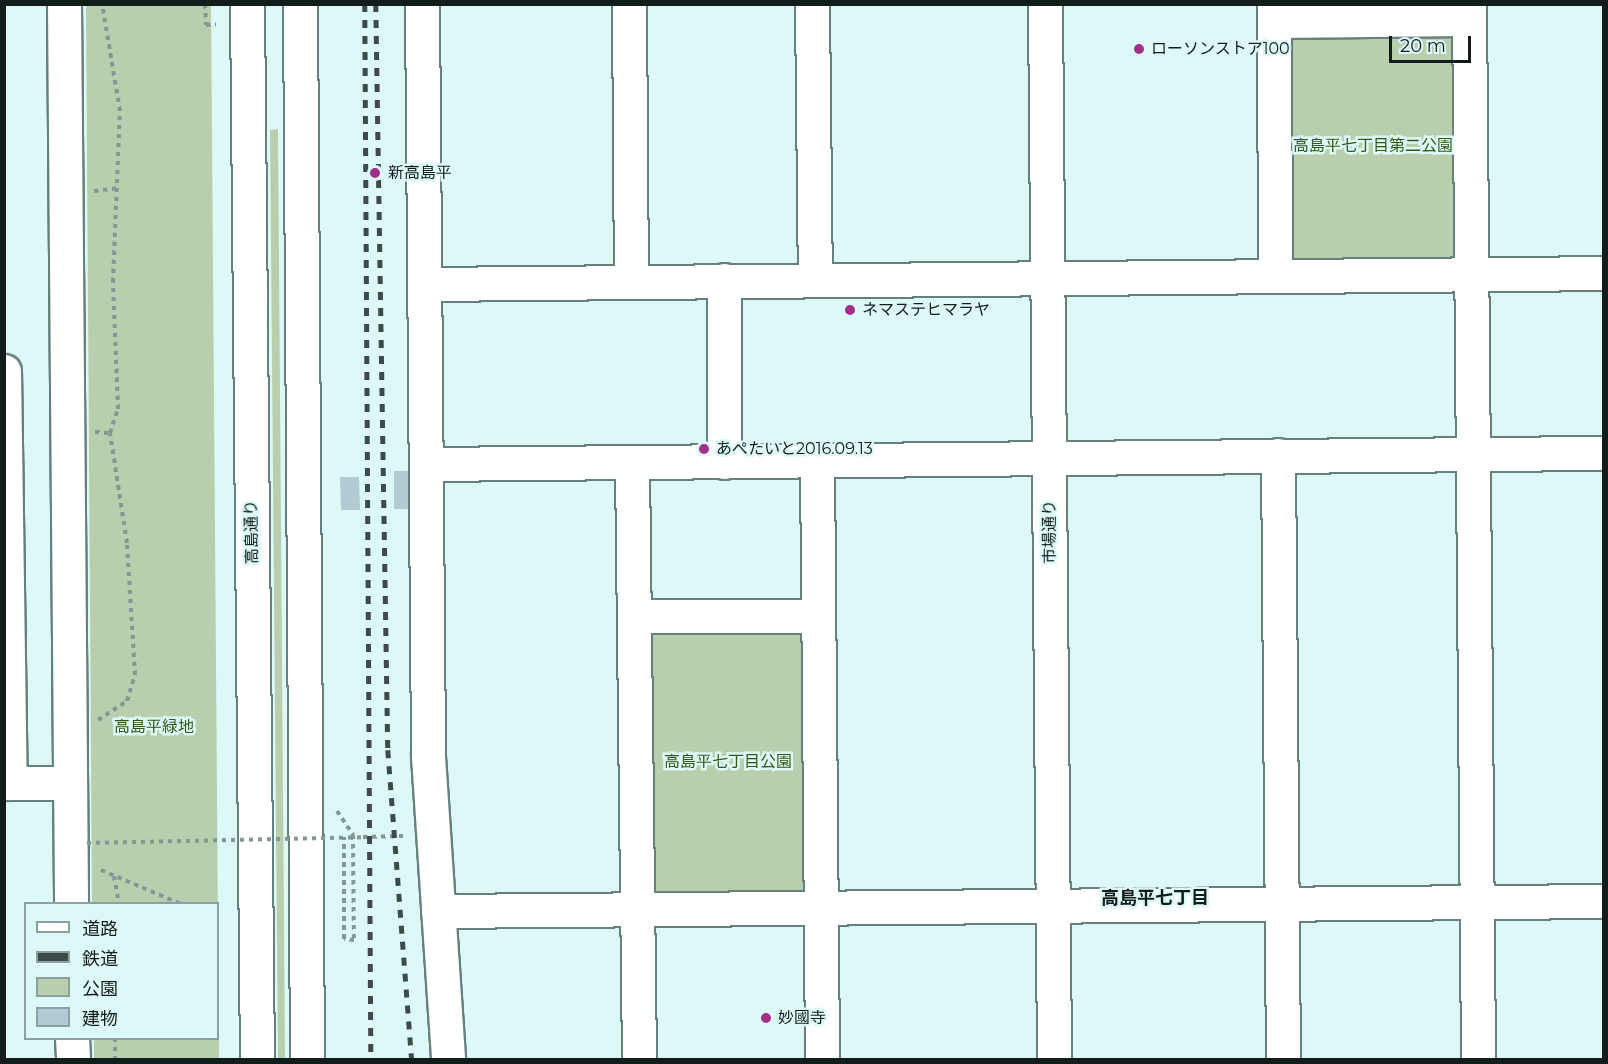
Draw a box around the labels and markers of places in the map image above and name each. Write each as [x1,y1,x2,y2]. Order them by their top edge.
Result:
place label: ローソンストア100 [1151,39,1290,59]
marker: ローソンストア100 [1132,42,1146,56]
place label: 新高島平 [388,163,452,183]
marker: 新高島平 [366,164,384,182]
place label: ネマステヒマラヤ [862,300,990,320]
marker: ネマステヒマラヤ [843,303,857,317]
place label: あぺたいと2016.09.13 [716,439,873,459]
marker: あぺたいと2016.09.13 [697,442,711,456]
place label: 妙國寺 [778,1008,826,1028]
marker: 妙國寺 [759,1011,773,1025]

